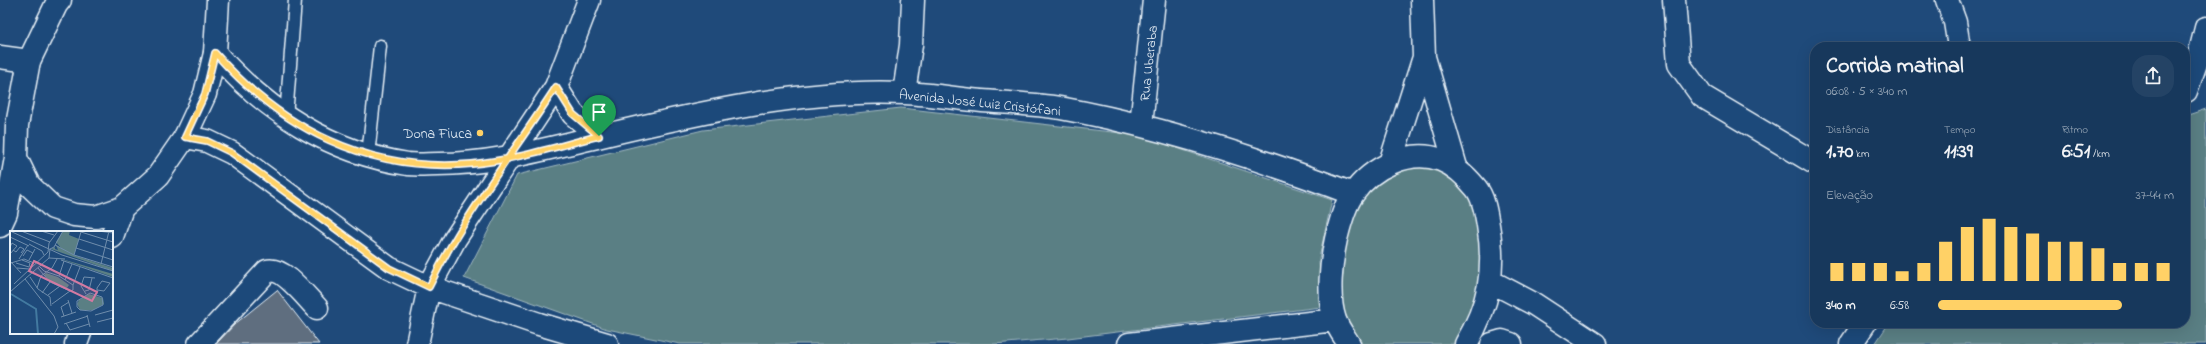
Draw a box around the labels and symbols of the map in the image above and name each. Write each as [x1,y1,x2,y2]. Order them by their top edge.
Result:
street label: Rua Uberaba [1135,24,1164,102]
street label: Avenida José Luiz Cristófani [898,85,1062,122]
pin [582,95,616,136]
place label: Dona Fiuca [402,124,472,145]
marker: Dona Fiuca [475,128,485,138]
inset map [10,231,113,334]

